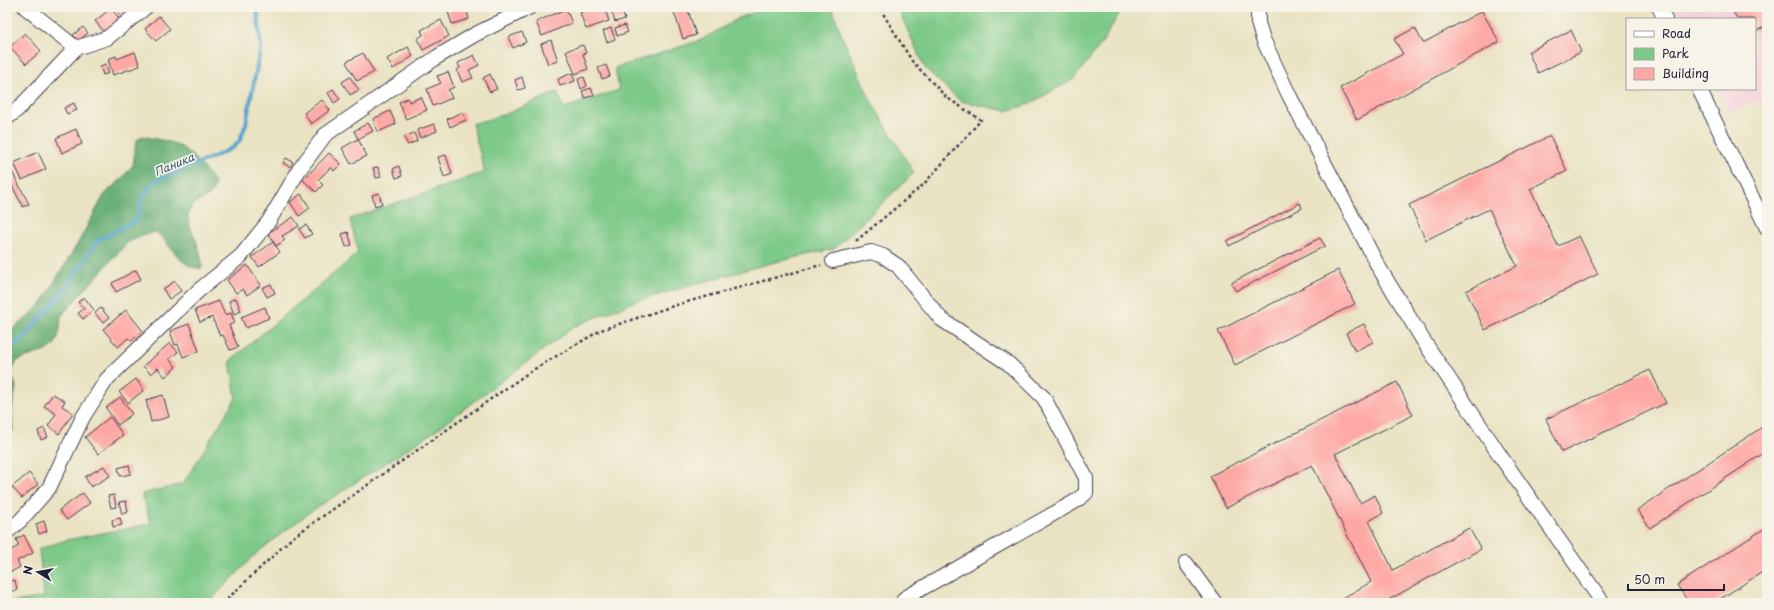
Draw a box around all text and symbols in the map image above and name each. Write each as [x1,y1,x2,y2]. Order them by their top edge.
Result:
legend [1626,18,1756,90]
text: Road [1662,24,1691,42]
text: Park [1662,44,1689,62]
text: Building [1662,64,1709,82]
water label: Паника [151,148,198,180]
north arrow [18,552,58,592]
text: N [19,564,37,576]
scale bar [1628,566,1724,592]
text: 50 m [1634,570,1665,588]

